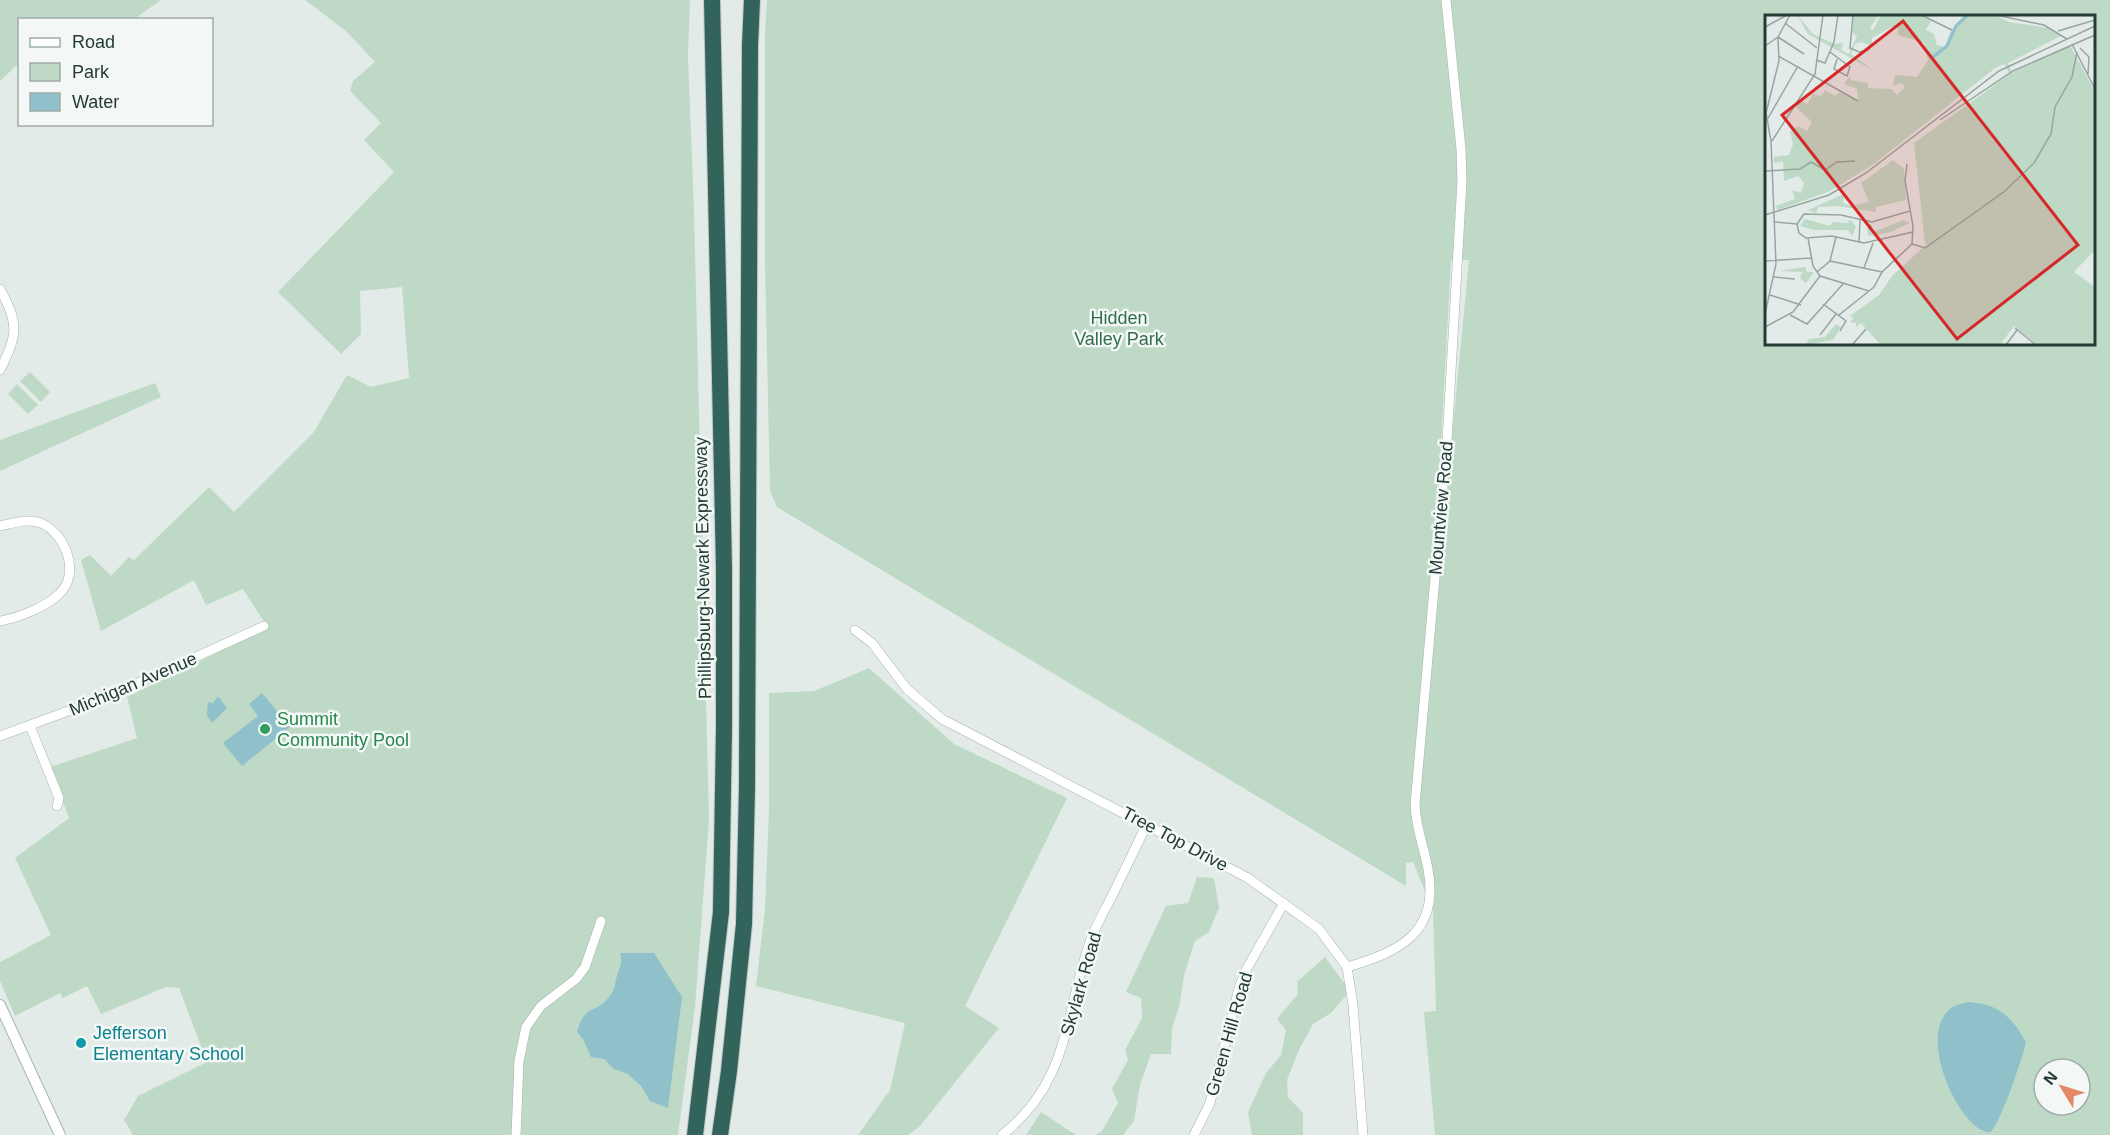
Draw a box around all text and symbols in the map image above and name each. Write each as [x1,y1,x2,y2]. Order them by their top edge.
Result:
inset map [1765,15,2095,345]
legend [18,18,213,126]
text: Road [72,32,115,52]
text: Park [72,62,110,82]
text: Water [72,92,119,112]
park label: Hidden Valley Park [1074,308,1165,349]
street label: Phillipsburg-Newark Expressway [691,437,715,699]
street label: Mountview Road [1425,440,1457,576]
street label: Michigan Avenue [66,648,200,720]
place label: Summit Community Pool [277,709,409,750]
marker: Summit Community Pool [258,722,272,736]
street label: Tree Top Drive [1119,803,1231,875]
street label: Skylark Road [1057,930,1105,1038]
street label: Green Hill Road [1202,970,1256,1098]
place label: Jefferson Elementary School [93,1023,244,1064]
marker: Jefferson Elementary School [74,1036,88,1050]
north arrow [2032,1057,2092,1117]
text: N [2040,1068,2061,1088]

